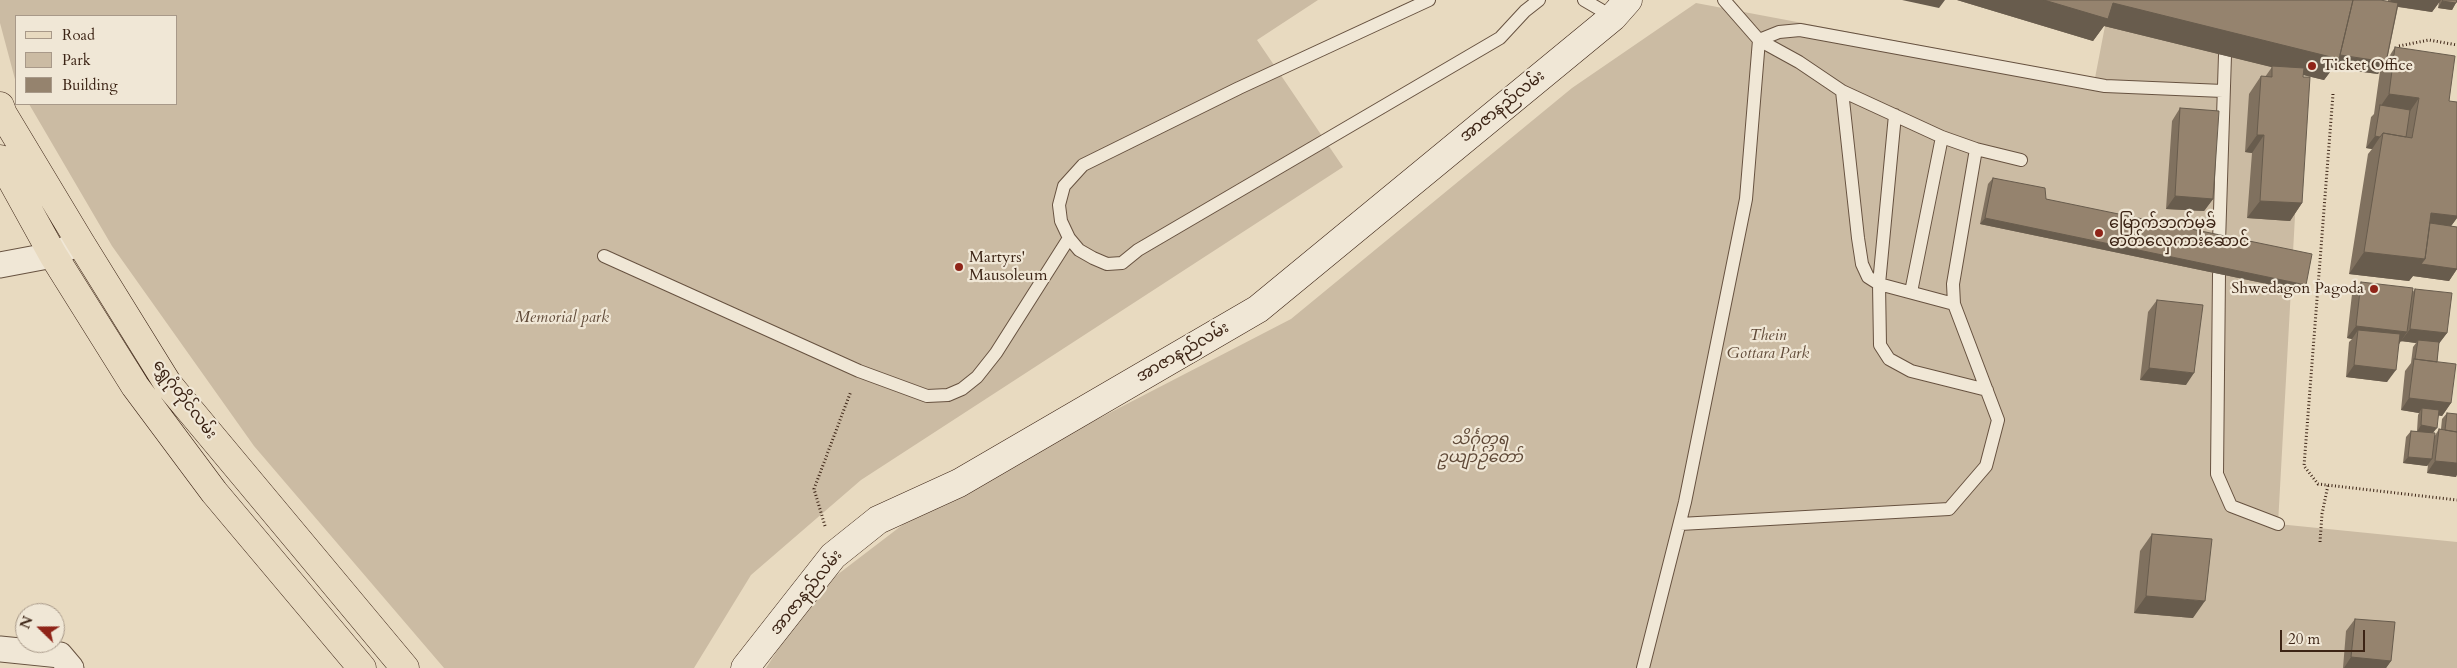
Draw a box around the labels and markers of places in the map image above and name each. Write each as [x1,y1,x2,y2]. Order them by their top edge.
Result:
place label: Ticket Office [2322,56,2413,76]
marker: Ticket Office [2306,60,2318,72]
place label: မြောက်ဘက်မုခ် ဓာတ်လှေကားဆောင် [2109,214,2249,252]
marker: မြောက်ဘက်မုခ် ဓာတ်လှေကားဆောင် [2093,227,2105,239]
place label: Martyrs' Mausoleum [969,248,1047,286]
marker: Martyrs' Mausoleum [953,261,965,273]
place label: Shwedagon Pagoda [2231,279,2364,299]
marker: Shwedagon Pagoda [2368,283,2380,295]

